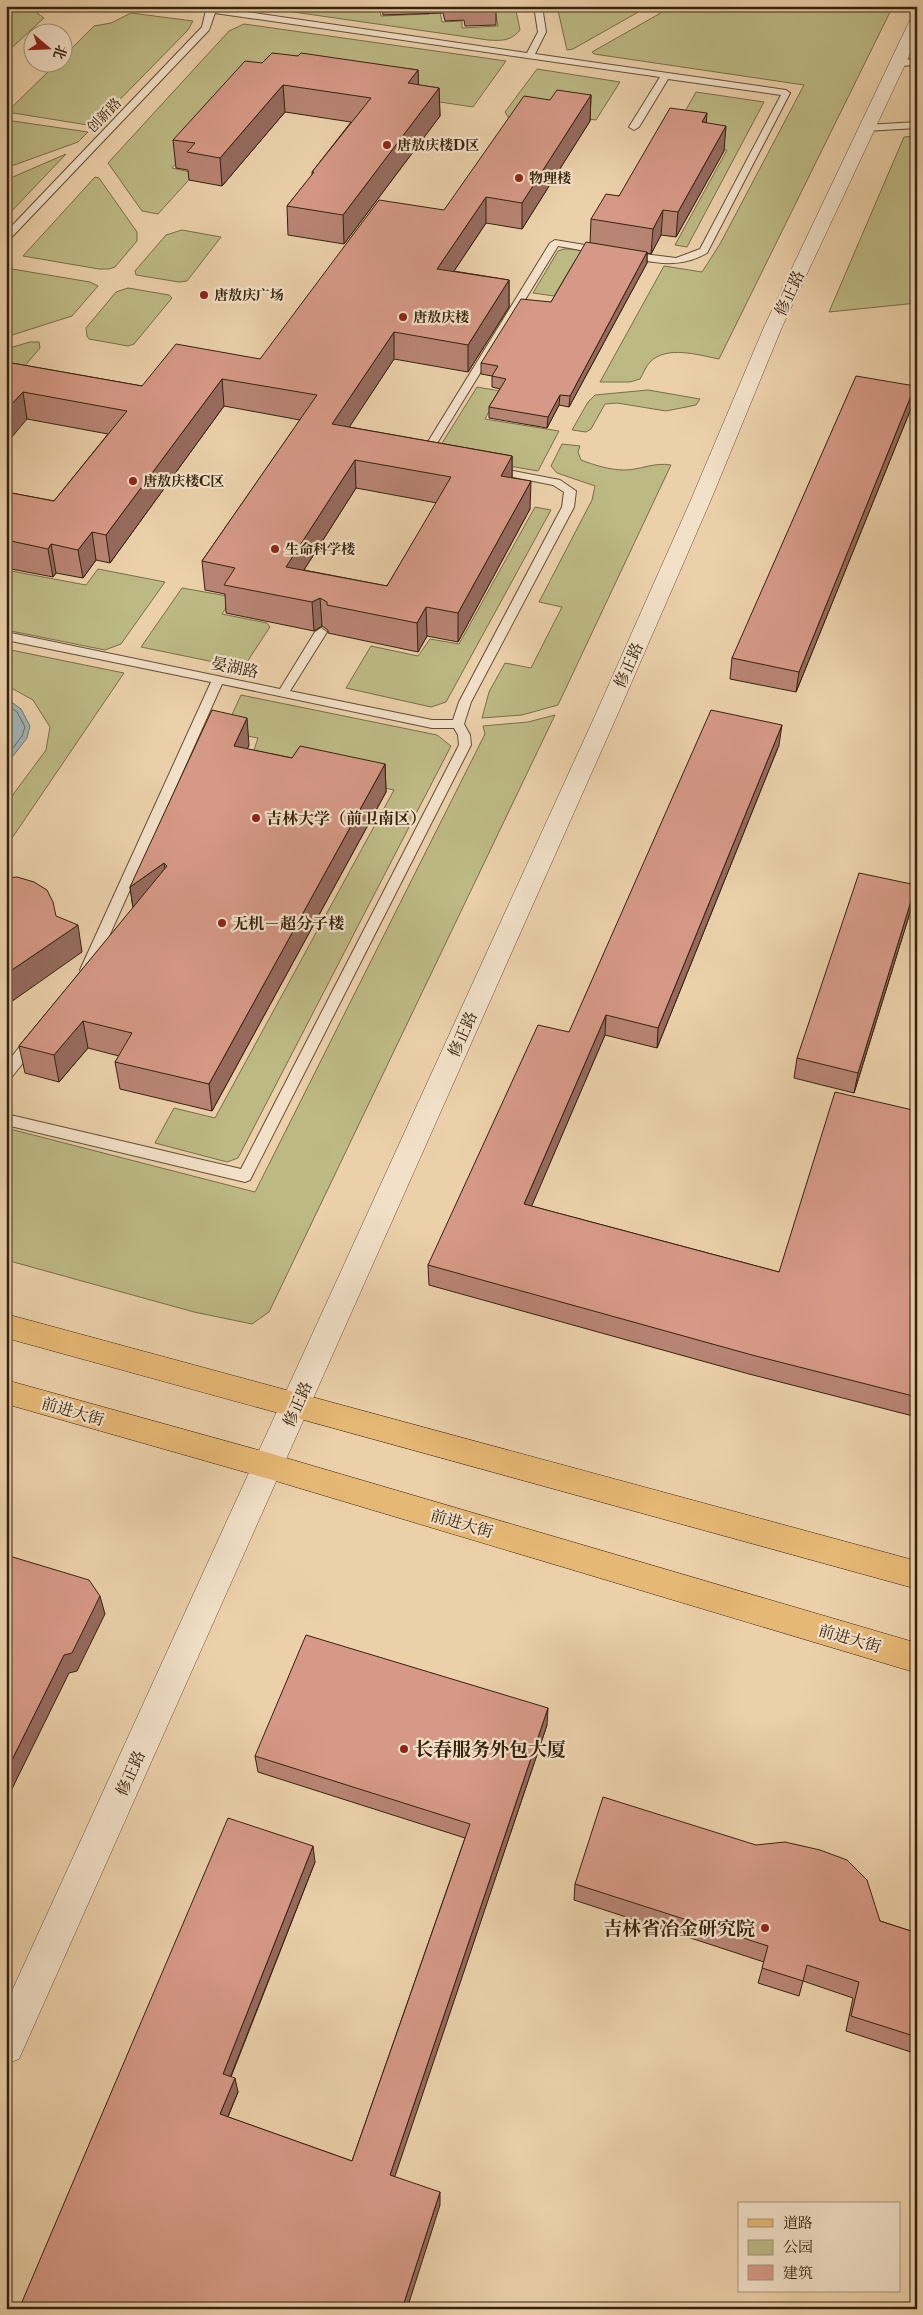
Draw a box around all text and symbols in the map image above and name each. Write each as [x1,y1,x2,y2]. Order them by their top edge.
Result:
north arrow [22,22,72,72]
text: 北 [50,43,71,62]
street label: 创新路 [83,94,125,136]
place label: 唐敖庆楼D区 [397,136,479,154]
marker: 唐敖庆楼D区 [381,139,393,151]
place label: 物理楼 [529,169,571,187]
marker: 物理楼 [513,172,525,184]
street label: 修正路 [770,267,808,319]
place label: 唐敖庆广场 [214,286,284,304]
marker: 唐敖庆广场 [198,289,210,301]
place label: 唐敖庆楼 [413,308,469,326]
marker: 唐敖庆楼 [397,311,409,323]
place label: 唐敖庆楼C区 [143,472,224,490]
marker: 唐敖庆楼C区 [127,475,139,487]
place label: 生命科学楼 [285,540,355,558]
marker: 生命科学楼 [269,543,281,555]
street label: 修正路 [609,639,647,691]
street label: 晏湖路 [209,652,261,682]
place label: 吉林大学（前卫南区） [266,808,426,828]
marker: 吉林大学（前卫南区） [250,812,262,824]
place label: 无机－超分子楼 [232,913,344,933]
marker: 无机－超分子楼 [216,917,228,929]
street label: 修正路 [443,1008,481,1060]
street label: 修正路 [278,1378,316,1430]
street label: 前进大街 [39,1393,107,1429]
street label: 前进大街 [428,1505,496,1541]
street label: 前进大街 [816,1620,884,1656]
place label: 长春服务外包大厦 [414,1738,566,1761]
marker: 长春服务外包大厦 [398,1743,410,1755]
street label: 修正路 [111,1747,149,1799]
place label: 吉林省冶金研究院 [603,1917,755,1940]
marker: 吉林省冶金研究院 [759,1922,771,1934]
legend [738,2202,900,2292]
text: 道路 [783,2213,813,2232]
text: 公园 [783,2237,813,2256]
text: 建筑 [783,2263,813,2282]

